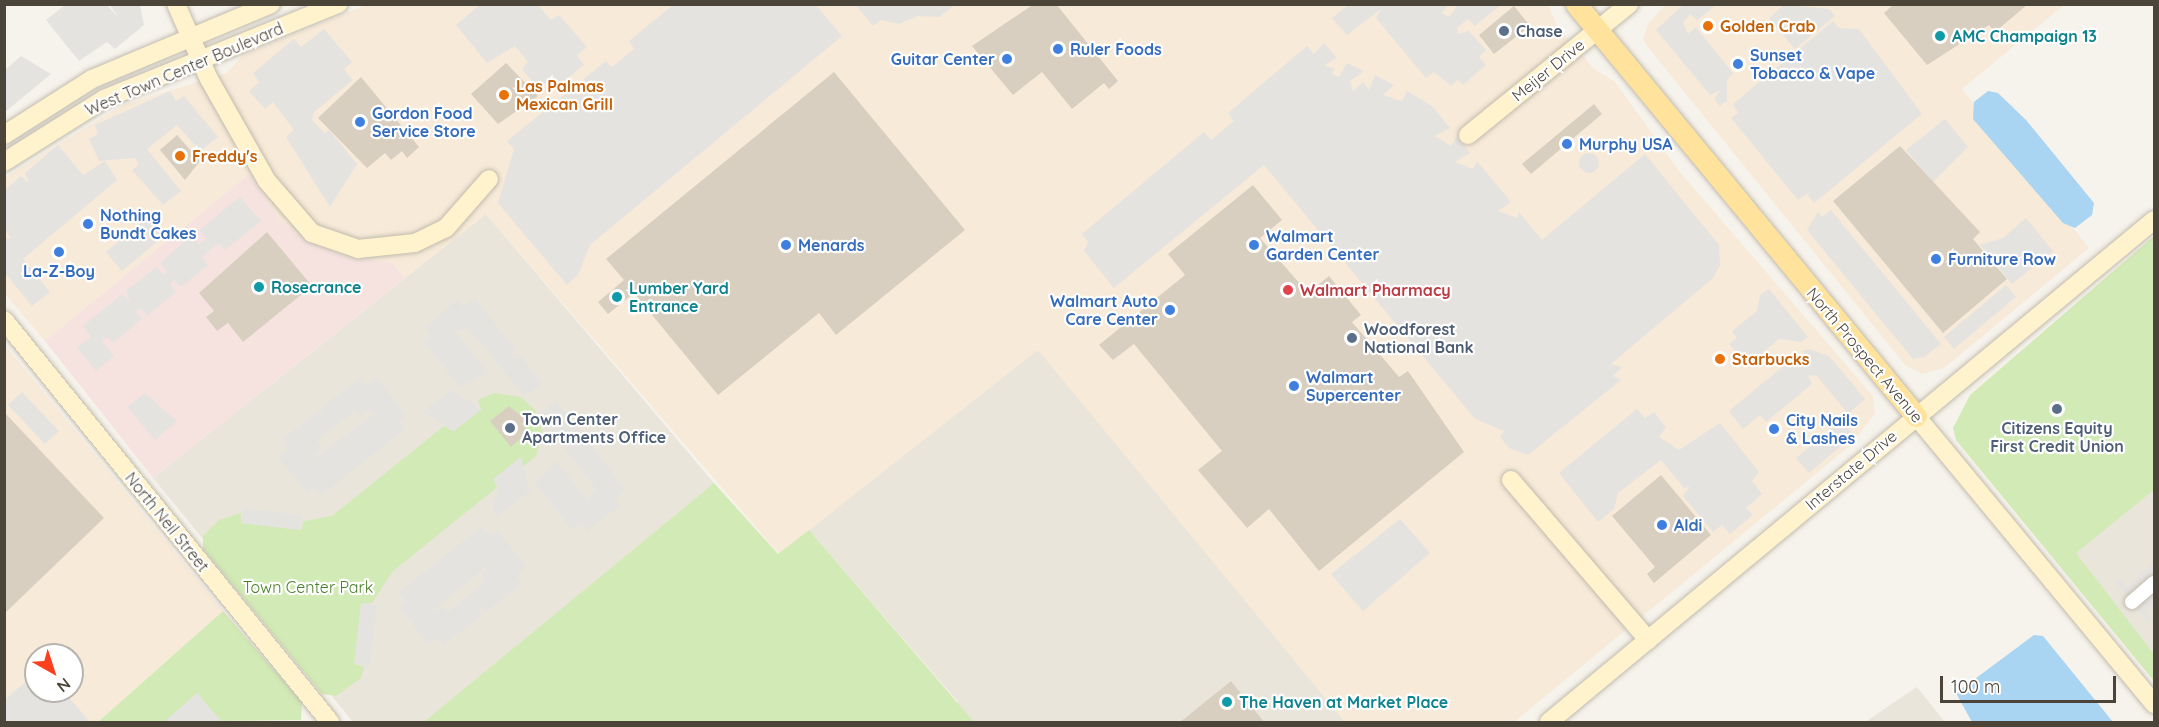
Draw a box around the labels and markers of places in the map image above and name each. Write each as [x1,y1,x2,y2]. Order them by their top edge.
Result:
place label: Golden Crab [1720,16,1816,36]
marker: Golden Crab [1701,19,1715,33]
place label: Chase [1516,21,1563,41]
marker: Chase [1497,24,1511,38]
place label: AMC Champaign 13 [1952,26,2097,46]
marker: AMC Champaign 13 [1933,29,1947,43]
place label: Ruler Foods [1070,39,1162,59]
marker: Ruler Foods [1051,42,1065,56]
place label: Sunset Tobacco & Vape [1750,45,1875,83]
place label: Guitar Center [891,49,995,69]
marker: Guitar Center [1000,52,1014,66]
marker: Sunset Tobacco & Vape [1731,57,1745,71]
place label: Las Palmas Mexican Grill [516,76,613,114]
marker: Las Palmas Mexican Grill [497,88,511,102]
place label: Gordon Food Service Store [372,103,476,141]
marker: Gordon Food Service Store [353,115,367,129]
place label: Murphy USA [1579,134,1673,154]
marker: Murphy USA [1560,137,1574,151]
place label: Freddy's [192,146,257,166]
marker: Freddy's [173,149,187,163]
place label: Nothing Bundt Cakes [100,205,196,243]
marker: Nothing Bundt Cakes [81,217,95,231]
place label: Walmart Garden Center [1266,226,1379,264]
place label: Menards [798,235,864,255]
marker: Menards [779,238,793,252]
marker: Walmart Garden Center [1247,238,1261,252]
marker: La-Z-Boy [52,245,66,259]
place label: Furniture Row [1948,249,2056,269]
marker: Furniture Row [1929,252,1943,266]
place label: La-Z-Boy [23,261,95,281]
place label: Rosecrance [271,277,361,297]
place label: Lumber Yard Entrance [629,278,729,316]
marker: Rosecrance [252,280,266,294]
place label: Walmart Pharmacy [1300,280,1451,300]
marker: Walmart Pharmacy [1281,283,1295,297]
marker: Lumber Yard Entrance [610,290,624,304]
place label: Walmart Auto Care Center [1050,291,1158,329]
marker: Walmart Auto Care Center [1163,303,1177,317]
place label: Woodforest National Bank [1364,319,1474,357]
marker: Woodforest National Bank [1345,331,1359,345]
place label: Starbucks [1732,349,1810,369]
marker: Starbucks [1713,352,1727,366]
place label: Walmart Supercenter [1306,367,1401,405]
marker: Walmart Supercenter [1287,379,1301,393]
marker: Citizens Equity First Credit Union [2050,402,2064,416]
place label: Town Center Apartments Office [522,409,666,447]
place label: City Nails & Lashes [1786,410,1858,448]
place label: Citizens Equity First Credit Union [1990,418,2124,456]
marker: Town Center Apartments Office [503,421,517,435]
marker: City Nails & Lashes [1767,422,1781,436]
place label: Aldi [1674,515,1702,535]
marker: Aldi [1655,518,1669,532]
place label: The Haven at Market Place [1239,692,1448,712]
marker: The Haven at Market Place [1220,695,1234,709]

